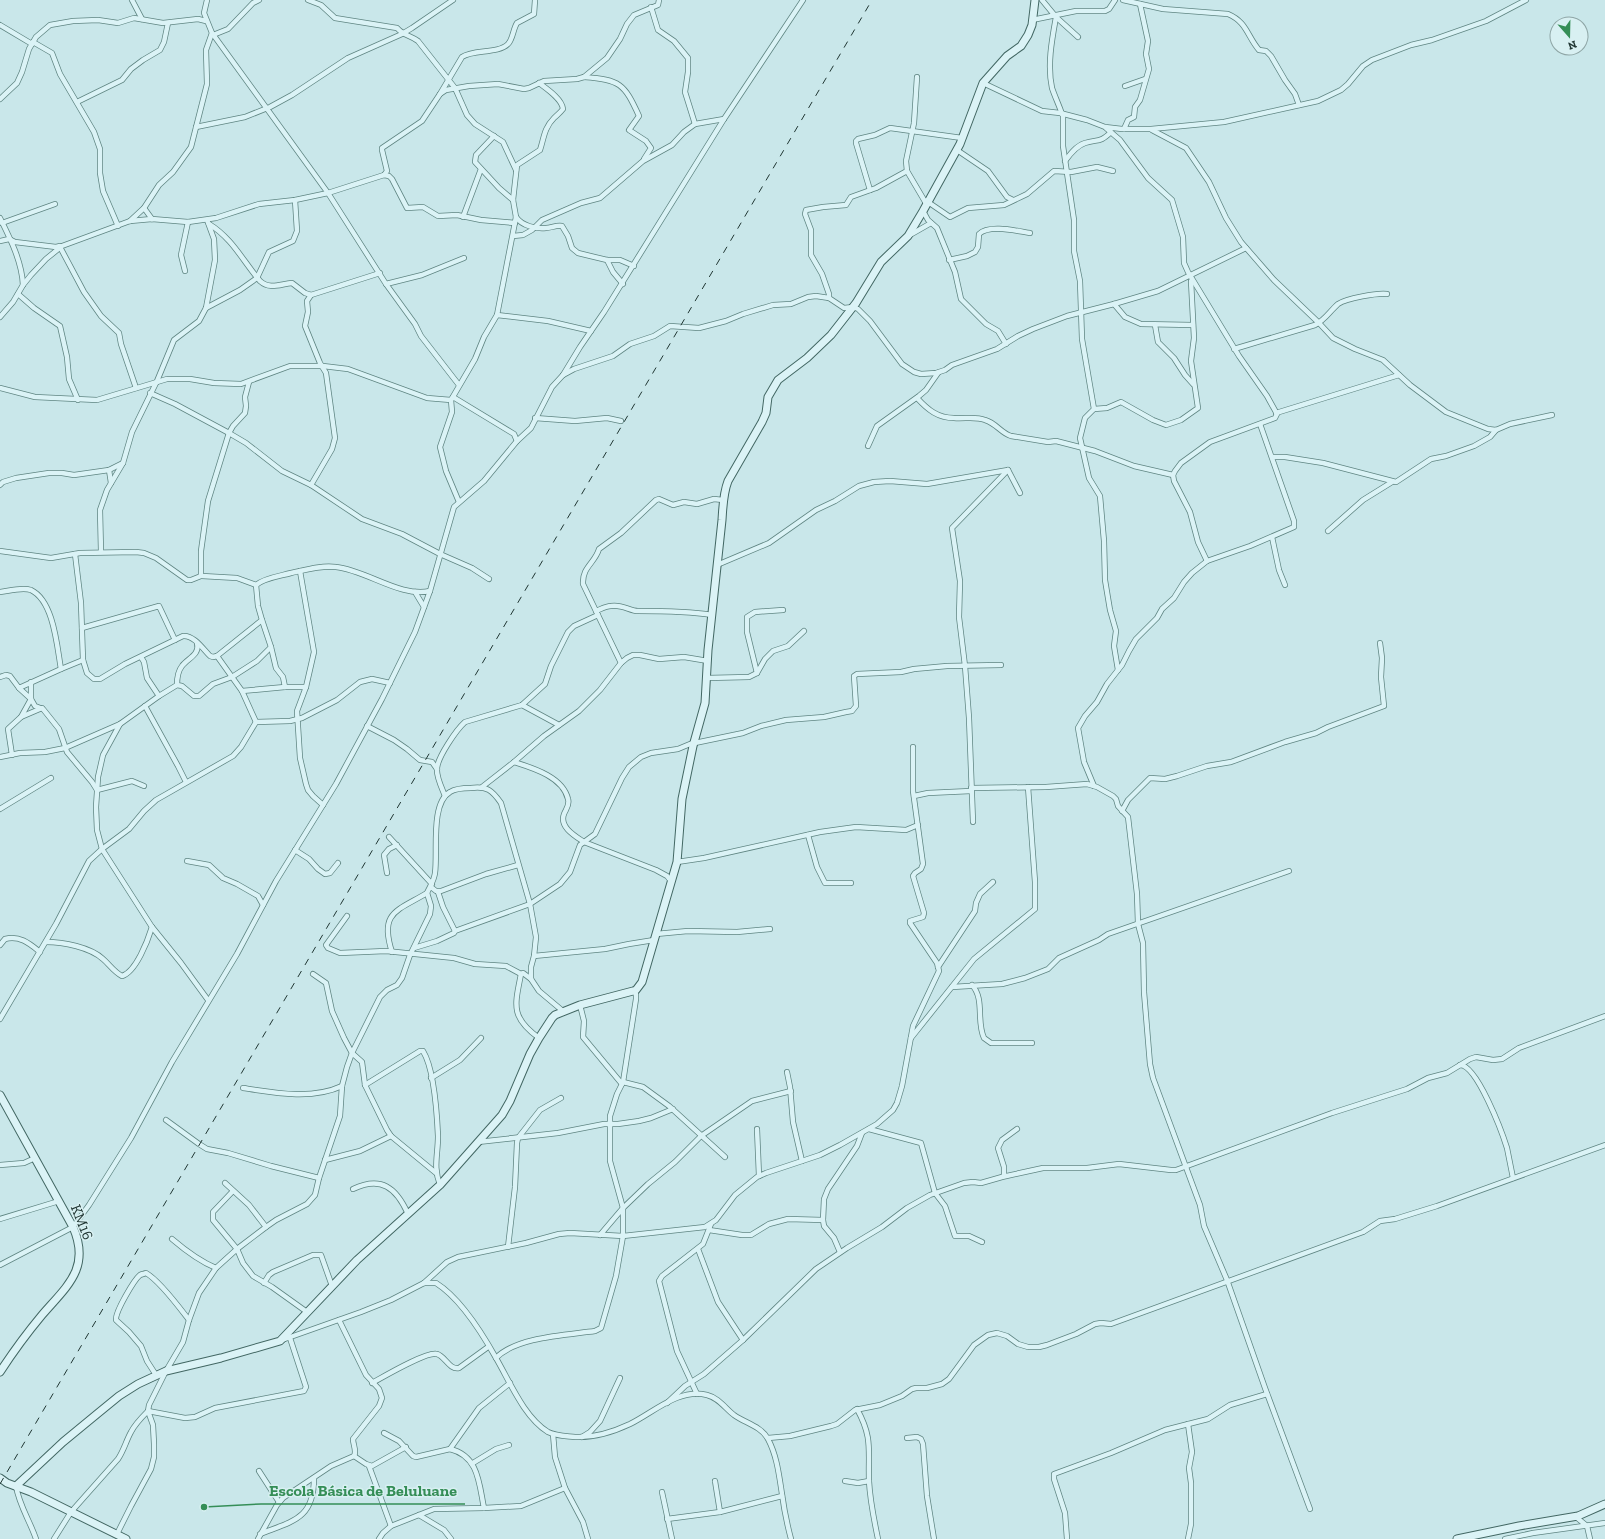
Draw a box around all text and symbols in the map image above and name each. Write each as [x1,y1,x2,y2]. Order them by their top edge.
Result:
north arrow [1549,16,1589,56]
text: N [1566,37,1578,53]
street label: KM16 [67,1202,97,1242]
callout: Escola Básica de Beluluane [261,1476,465,1504]
text: Escola Básica de Beluluane [269,1481,457,1500]

